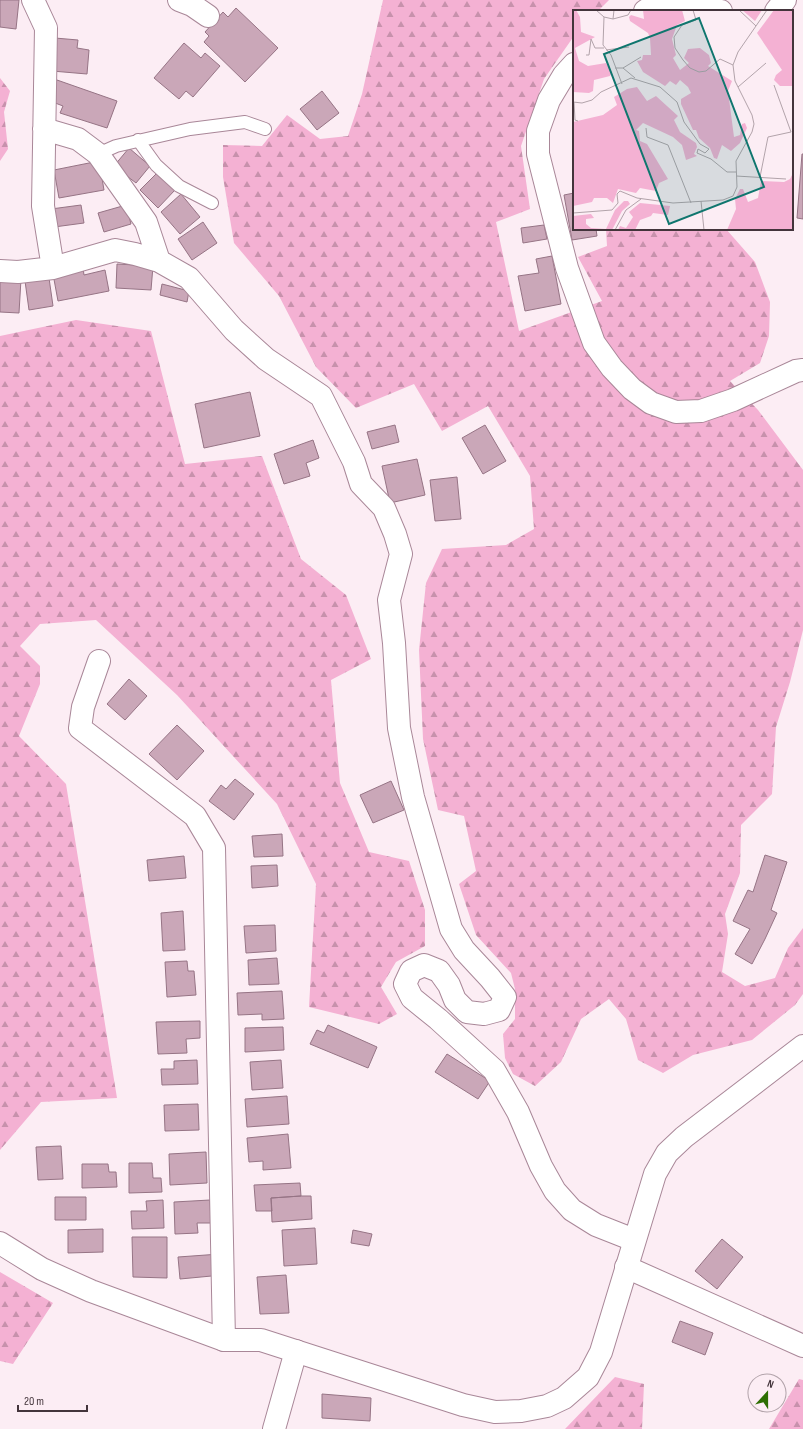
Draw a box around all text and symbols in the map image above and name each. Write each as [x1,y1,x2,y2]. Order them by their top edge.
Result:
inset map [573,10,793,230]
north arrow [747,1373,787,1413]
text: N [765,1377,776,1391]
scale bar [18,1387,87,1413]
text: 20 m [24,1394,44,1409]

